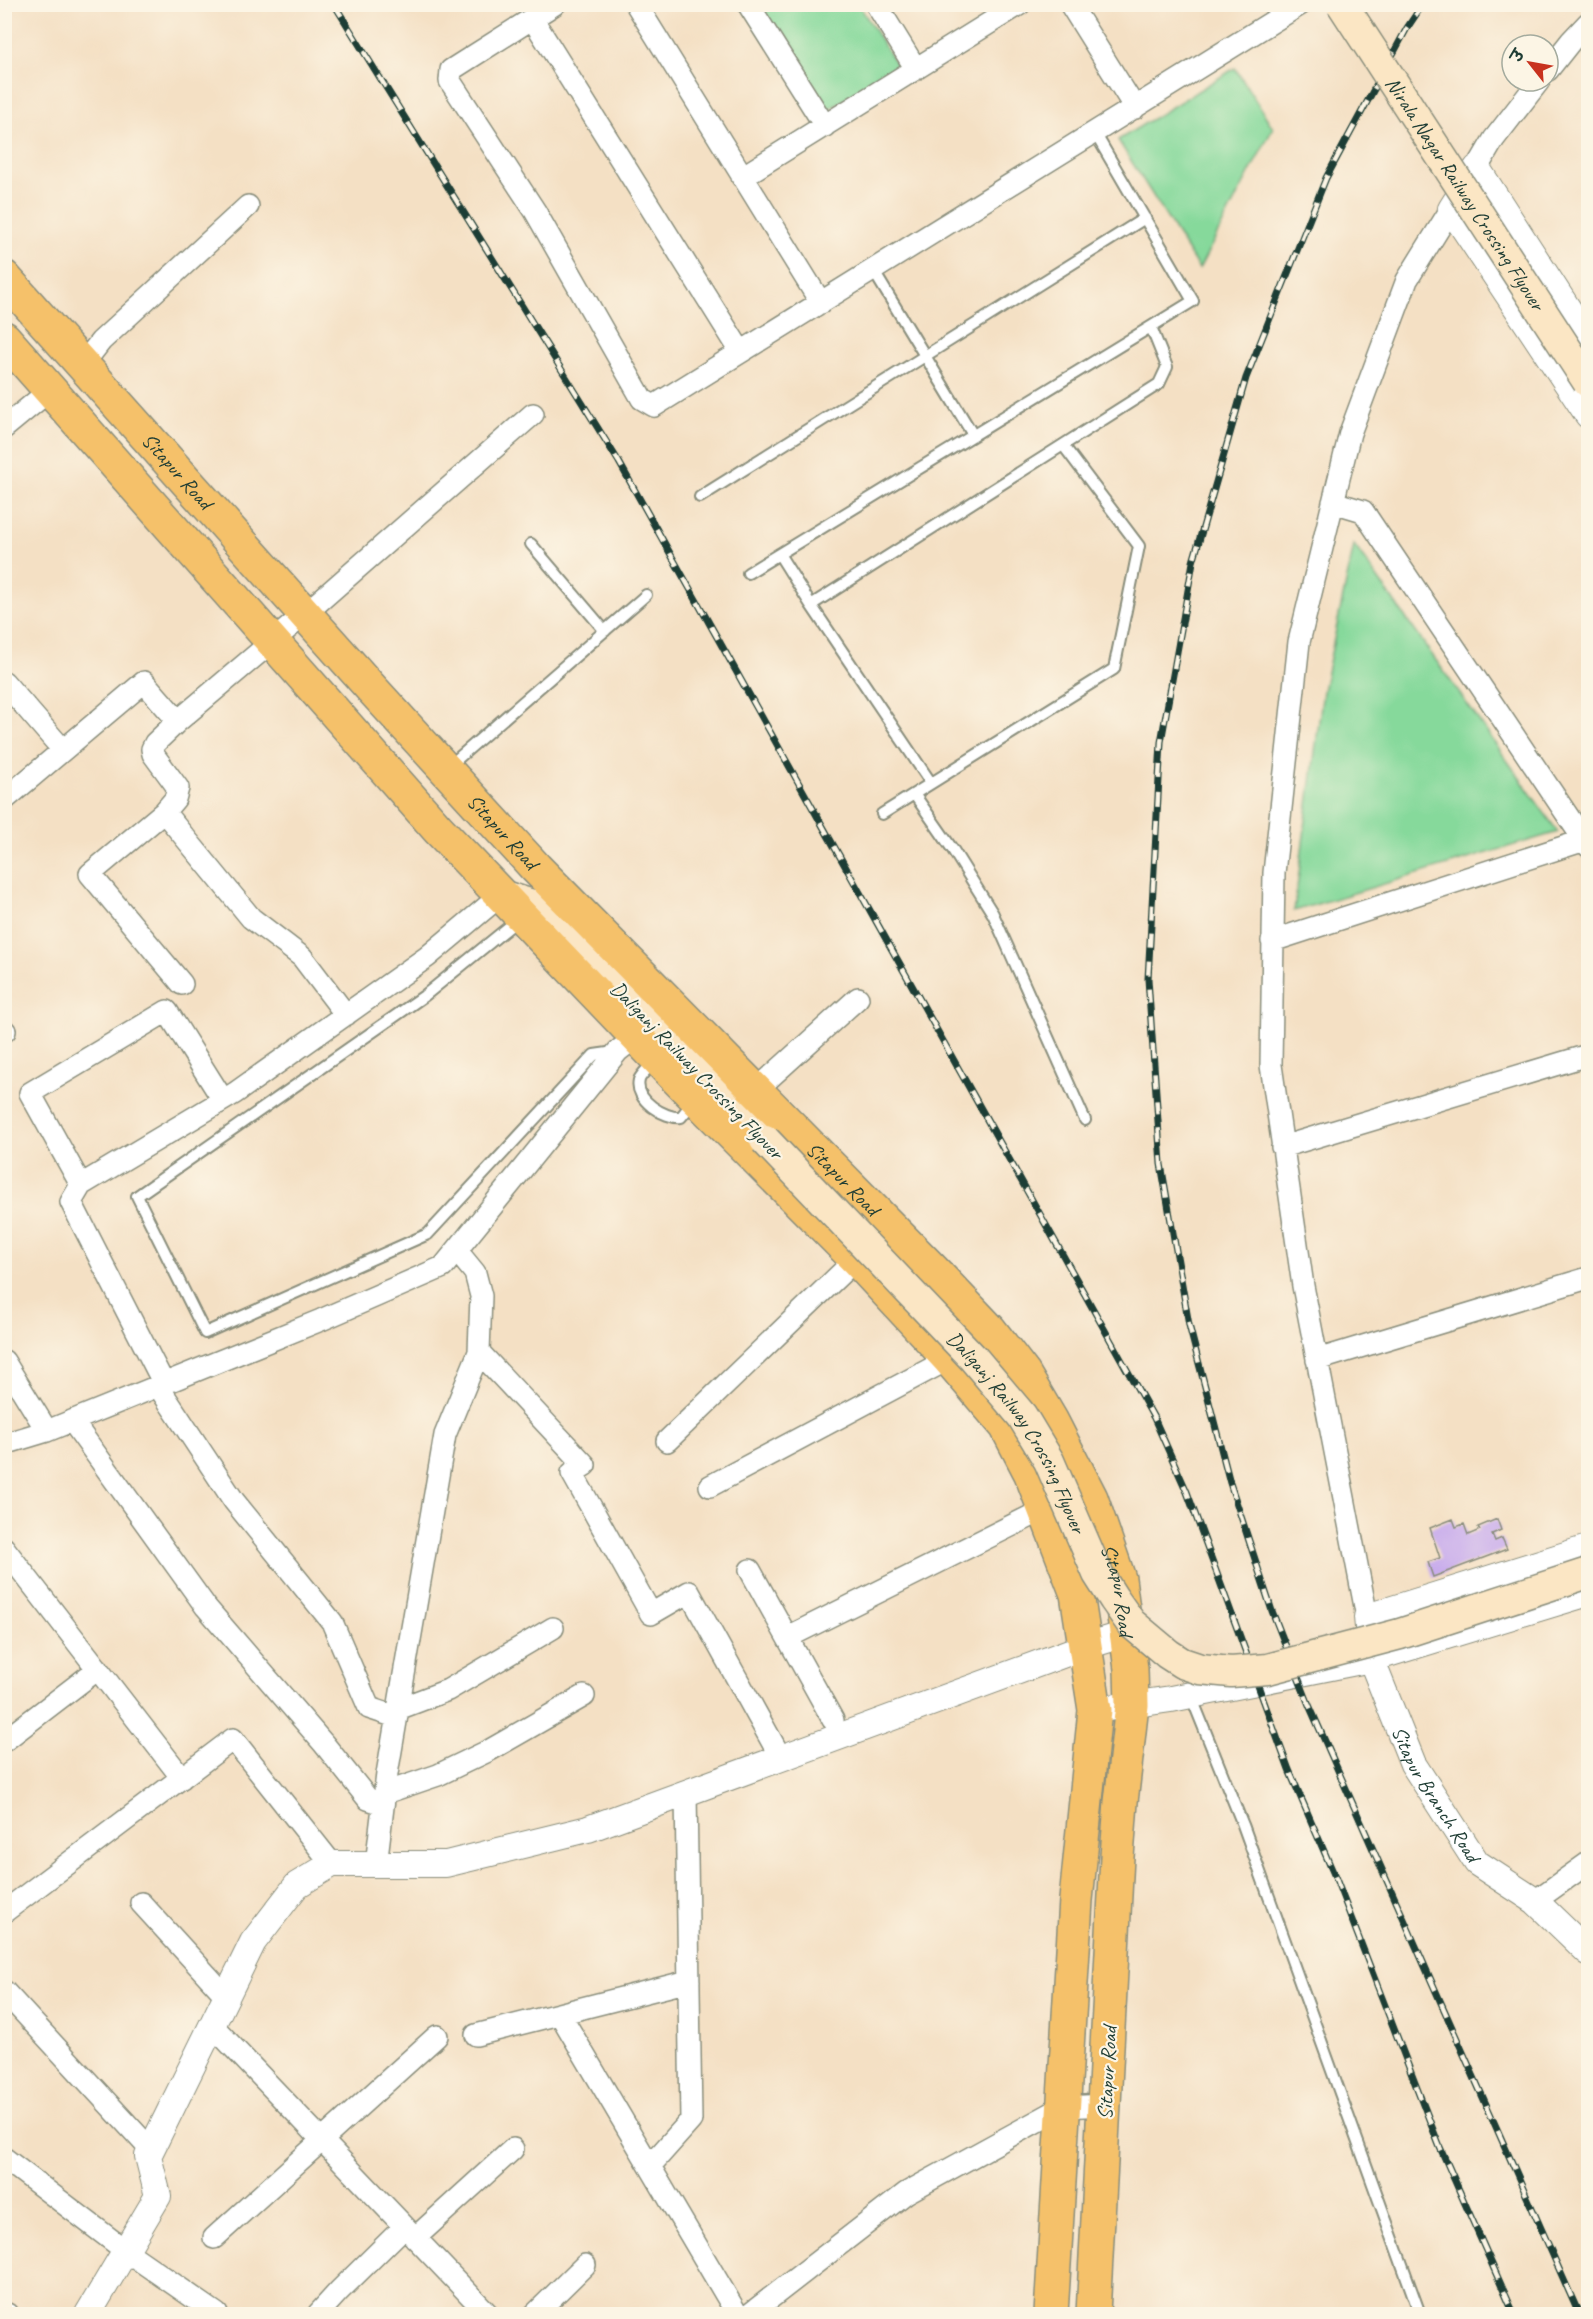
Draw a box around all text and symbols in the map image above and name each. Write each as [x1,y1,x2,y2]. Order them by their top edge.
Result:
north arrow [1500,33,1560,93]
text: उ [1506,45,1530,67]
street label: Nirala Nagar Railway Crossing Flyover [1380,72,1552,317]
street label: Sitapur Road [136,427,221,517]
street label: Sitapur Road [462,788,546,878]
street label: Daliganj Railway Crossing Flyover [605,975,791,1166]
street label: Sitapur Road [801,1136,888,1224]
street label: Daliganj Railway Crossing Flyover [941,1326,1093,1539]
street label: Sitapur Road [1095,1541,1140,1641]
street label: Sitapur Branch Road [1386,1722,1488,1870]
street label: Sitapur Road [1092,2022,1123,2120]

